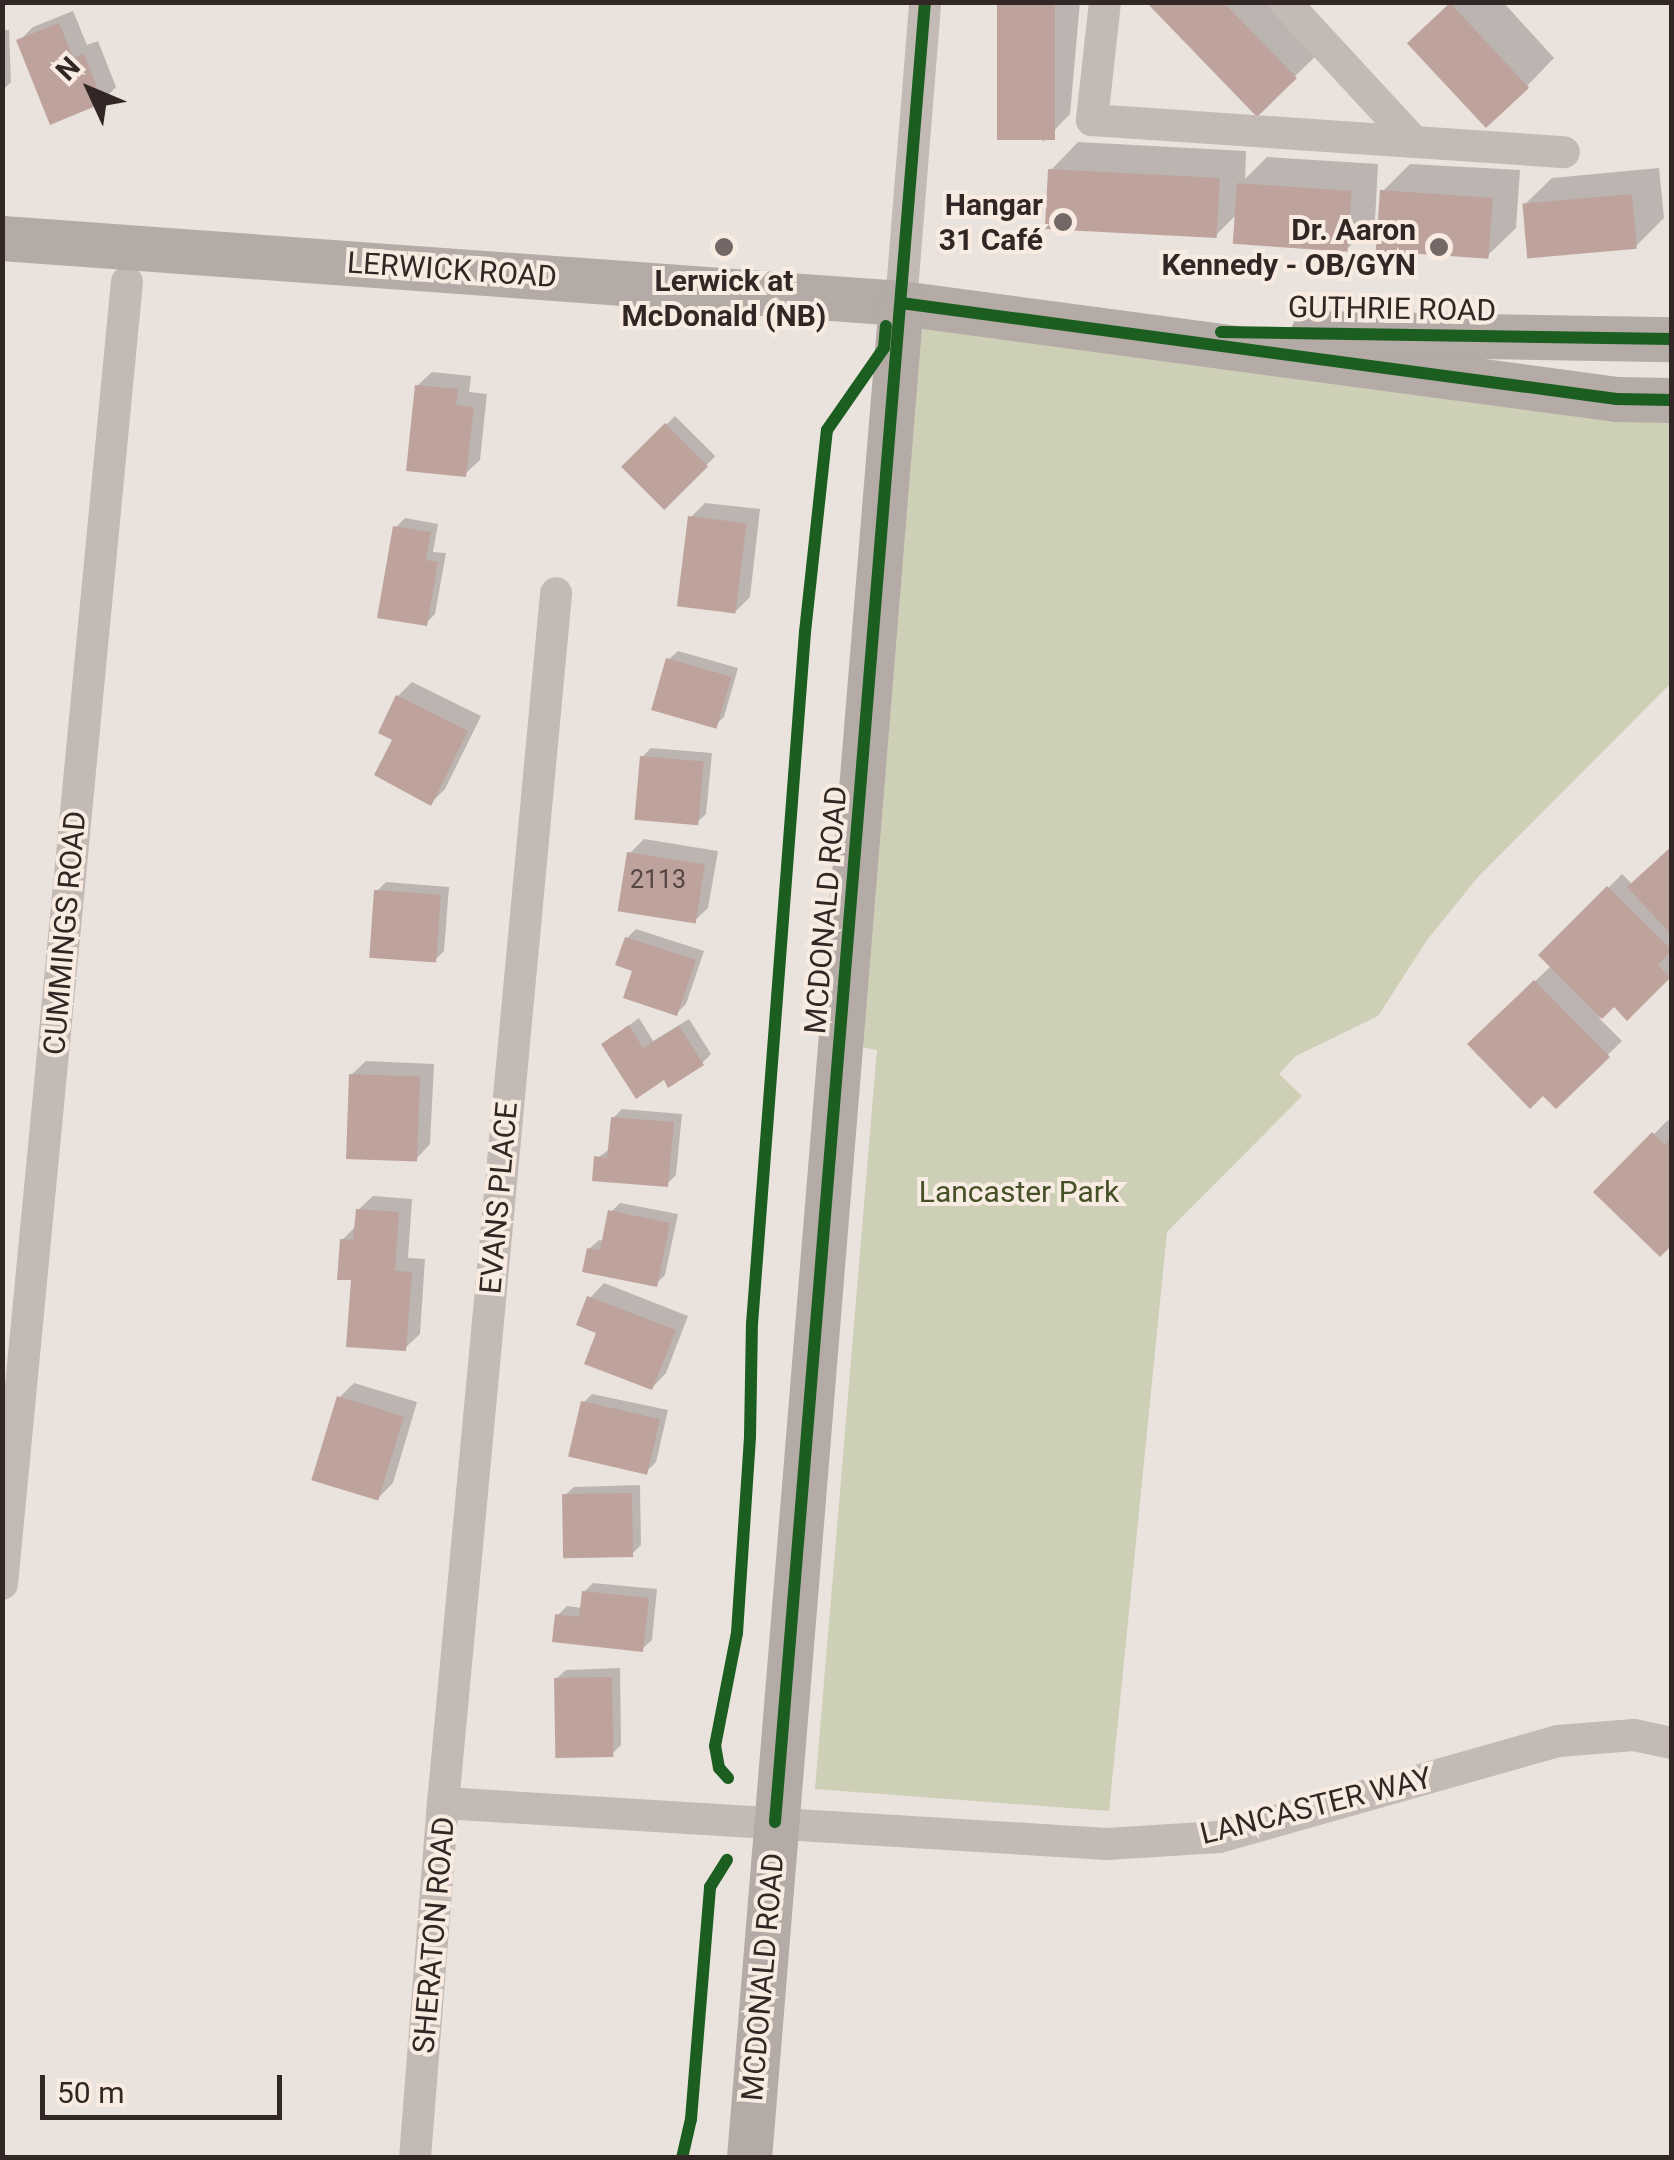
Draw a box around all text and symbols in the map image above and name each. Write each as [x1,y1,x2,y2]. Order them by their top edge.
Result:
north arrow [40,40,140,140]
text: N [49,50,87,87]
place label: Hangar 31 Café [939,187,1043,258]
marker: Hangar 31 Café [1052,211,1074,233]
place label: Dr. Aaron Kennedy - OB/GYN [1161,212,1416,282]
marker: Dr. Aaron Kennedy - OB/GYN [1426,234,1452,260]
marker: Lerwick at McDonald (NB) [713,236,735,258]
street label: LERWICK ROAD [346,245,558,295]
place label: Lerwick at McDonald (NB) [622,263,826,334]
street label: GUTHRIE ROAD [1288,289,1496,329]
street label: MCDONALD ROAD [797,785,855,1035]
street label: CUMMINGS ROAD [36,810,94,1056]
house number: 2113 [630,865,686,895]
street label: EVANS PLACE [473,1100,525,1296]
park label: Lancaster Park [919,1174,1119,1210]
street label: LANCASTER WAY [1196,1760,1436,1852]
street label: SHERATON ROAD [406,1815,462,2055]
street label: MCDONALD ROAD [734,1852,792,2102]
scale bar [45,2055,288,2117]
text: 50 m [57,2075,124,2110]

